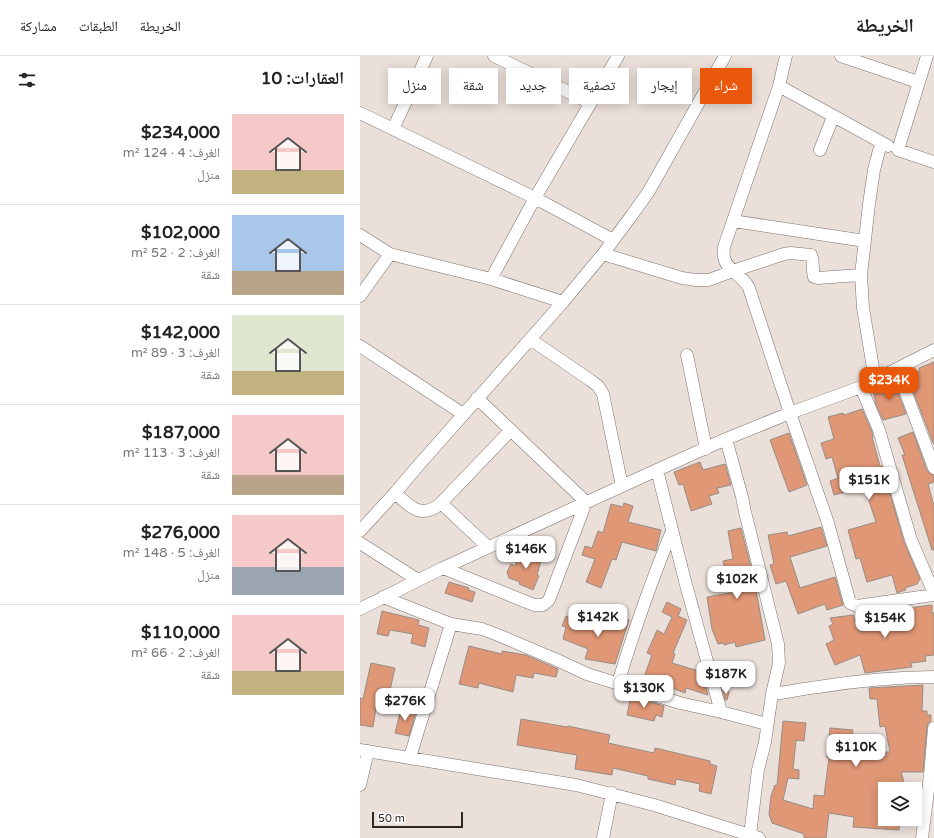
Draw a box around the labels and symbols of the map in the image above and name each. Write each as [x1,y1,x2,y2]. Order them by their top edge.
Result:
pin: $234K [861,367,917,401]
pin: $151K [841,467,897,501]
pin: $146K [498,536,554,570]
pin: $102K [709,566,765,600]
pin: $142K [570,604,626,638]
pin: $154K [857,605,913,639]
pin: $187K [698,661,754,695]
pin: $130K [616,675,672,709]
pin: $276K [377,688,433,722]
pin: $110K [828,734,884,768]
scale bar [372,810,463,829]

